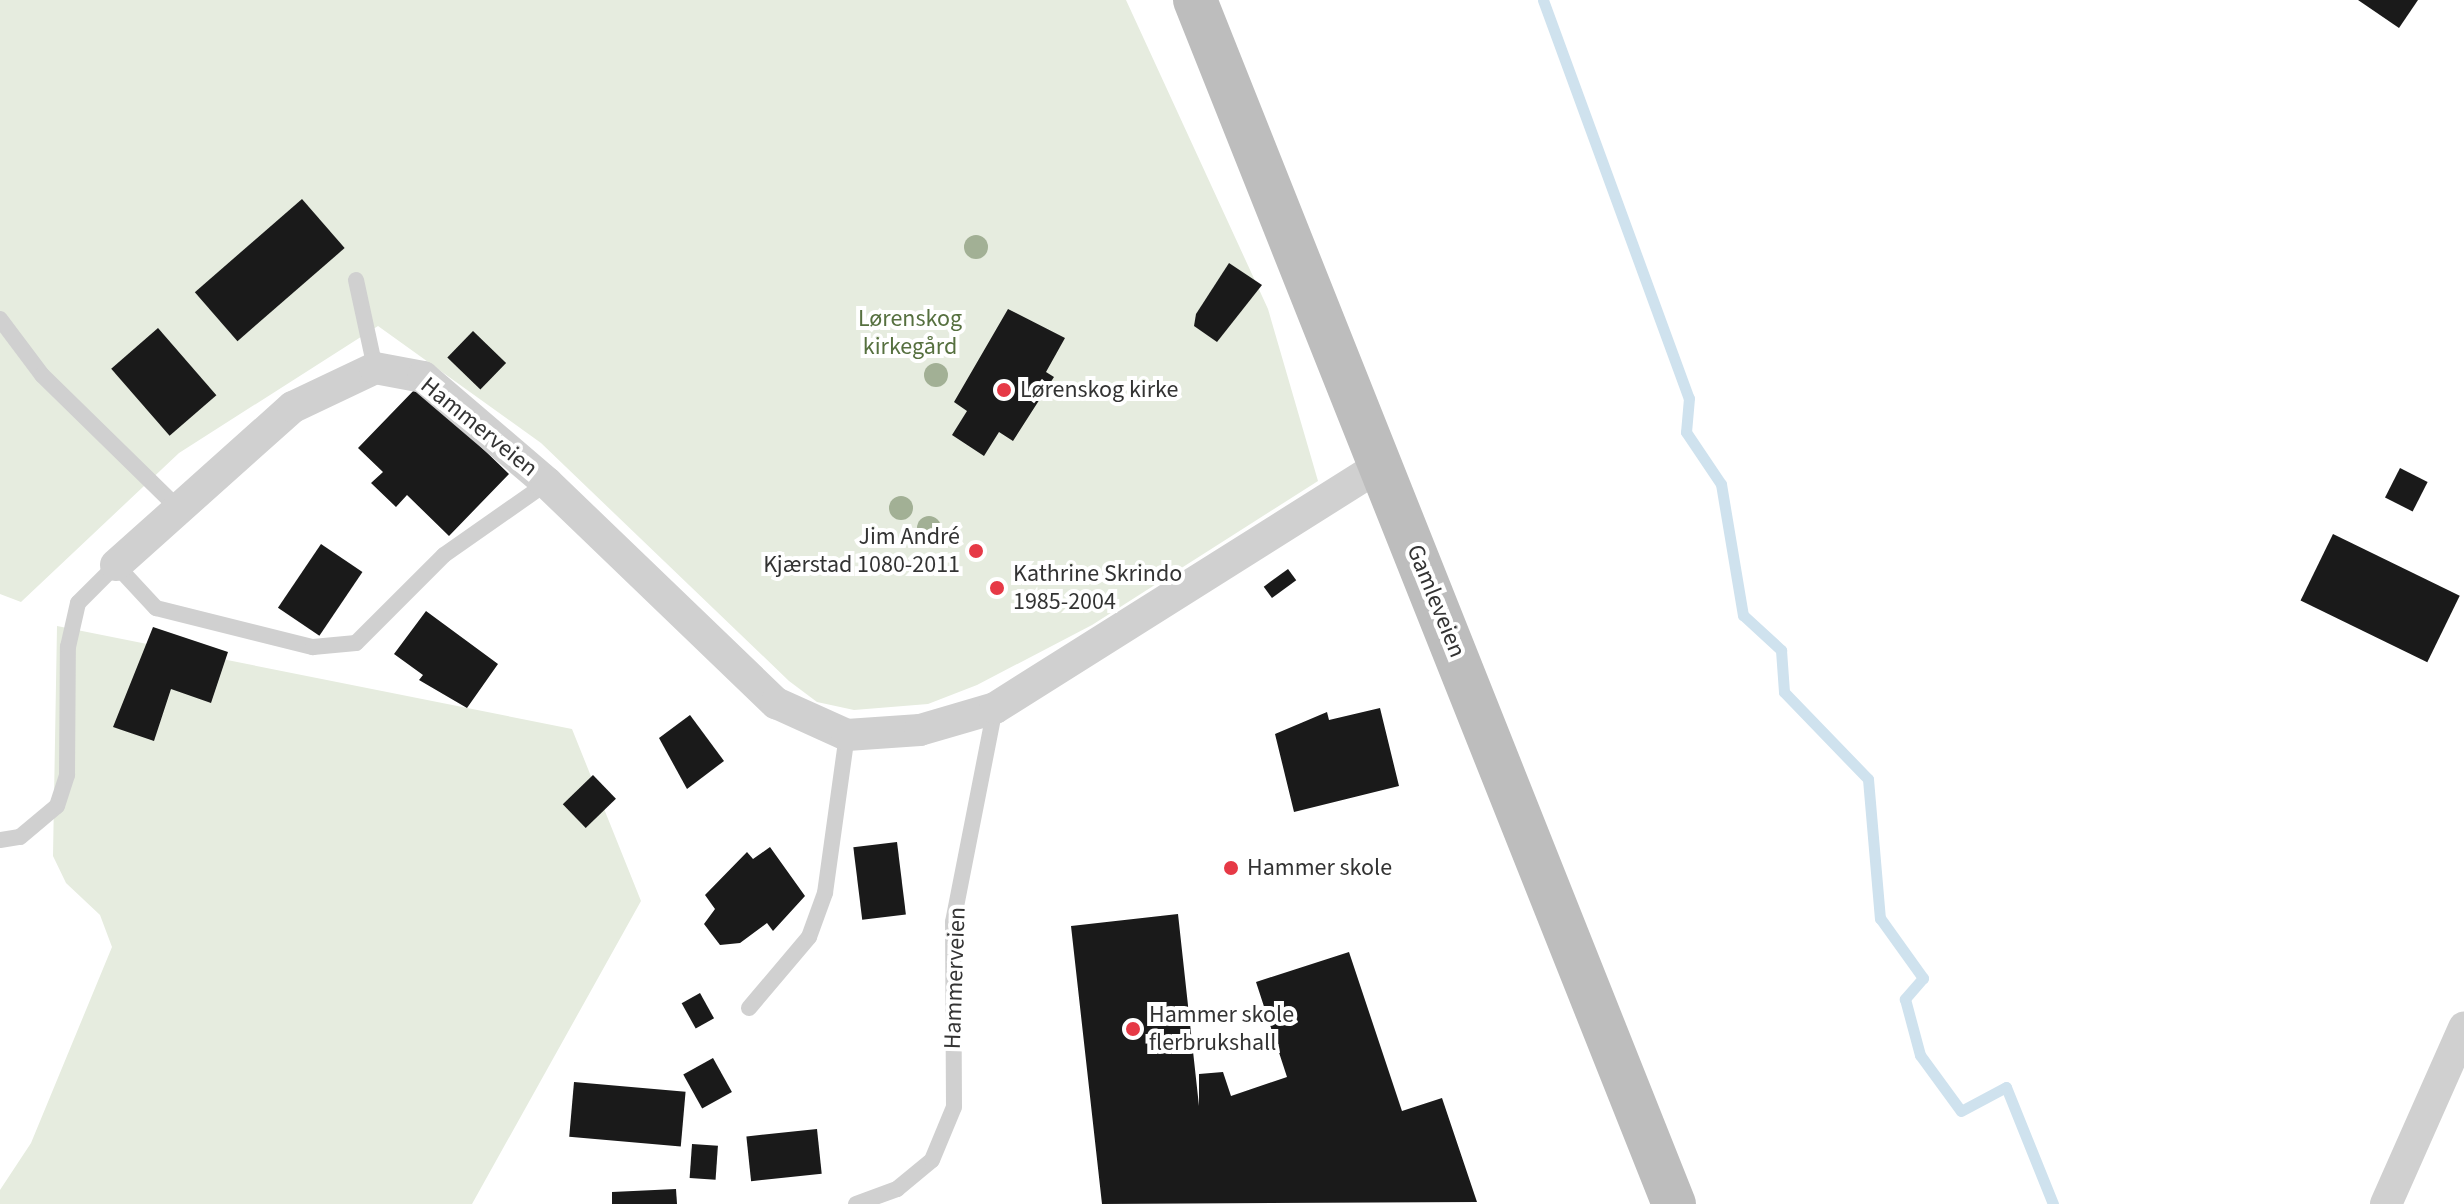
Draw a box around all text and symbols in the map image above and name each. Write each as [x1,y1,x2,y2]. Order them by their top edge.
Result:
park label: Lørenskog kirkegård [858,305,962,361]
street label: Hammerveien [415,371,543,483]
place label: Lørenskog kirke [1020,376,1178,404]
marker: Lørenskog kirke [995,381,1013,399]
place label: Jim André Kjærstad 1080-2011 [763,523,960,579]
street label: Gamleveien [1400,540,1472,662]
marker: Jim André Kjærstad 1080-2011 [967,542,985,560]
place label: Kathrine Skrindo 1985-2004 [1013,560,1182,616]
marker: Kathrine Skrindo 1985-2004 [988,579,1006,597]
place label: Hammer skole [1247,854,1392,882]
marker: Hammer skole [1222,859,1240,877]
street label: Hammerveien [938,906,972,1050]
place label: Hammer skole flerbrukshall [1149,1001,1294,1057]
marker: Hammer skole flerbrukshall [1124,1020,1142,1038]

